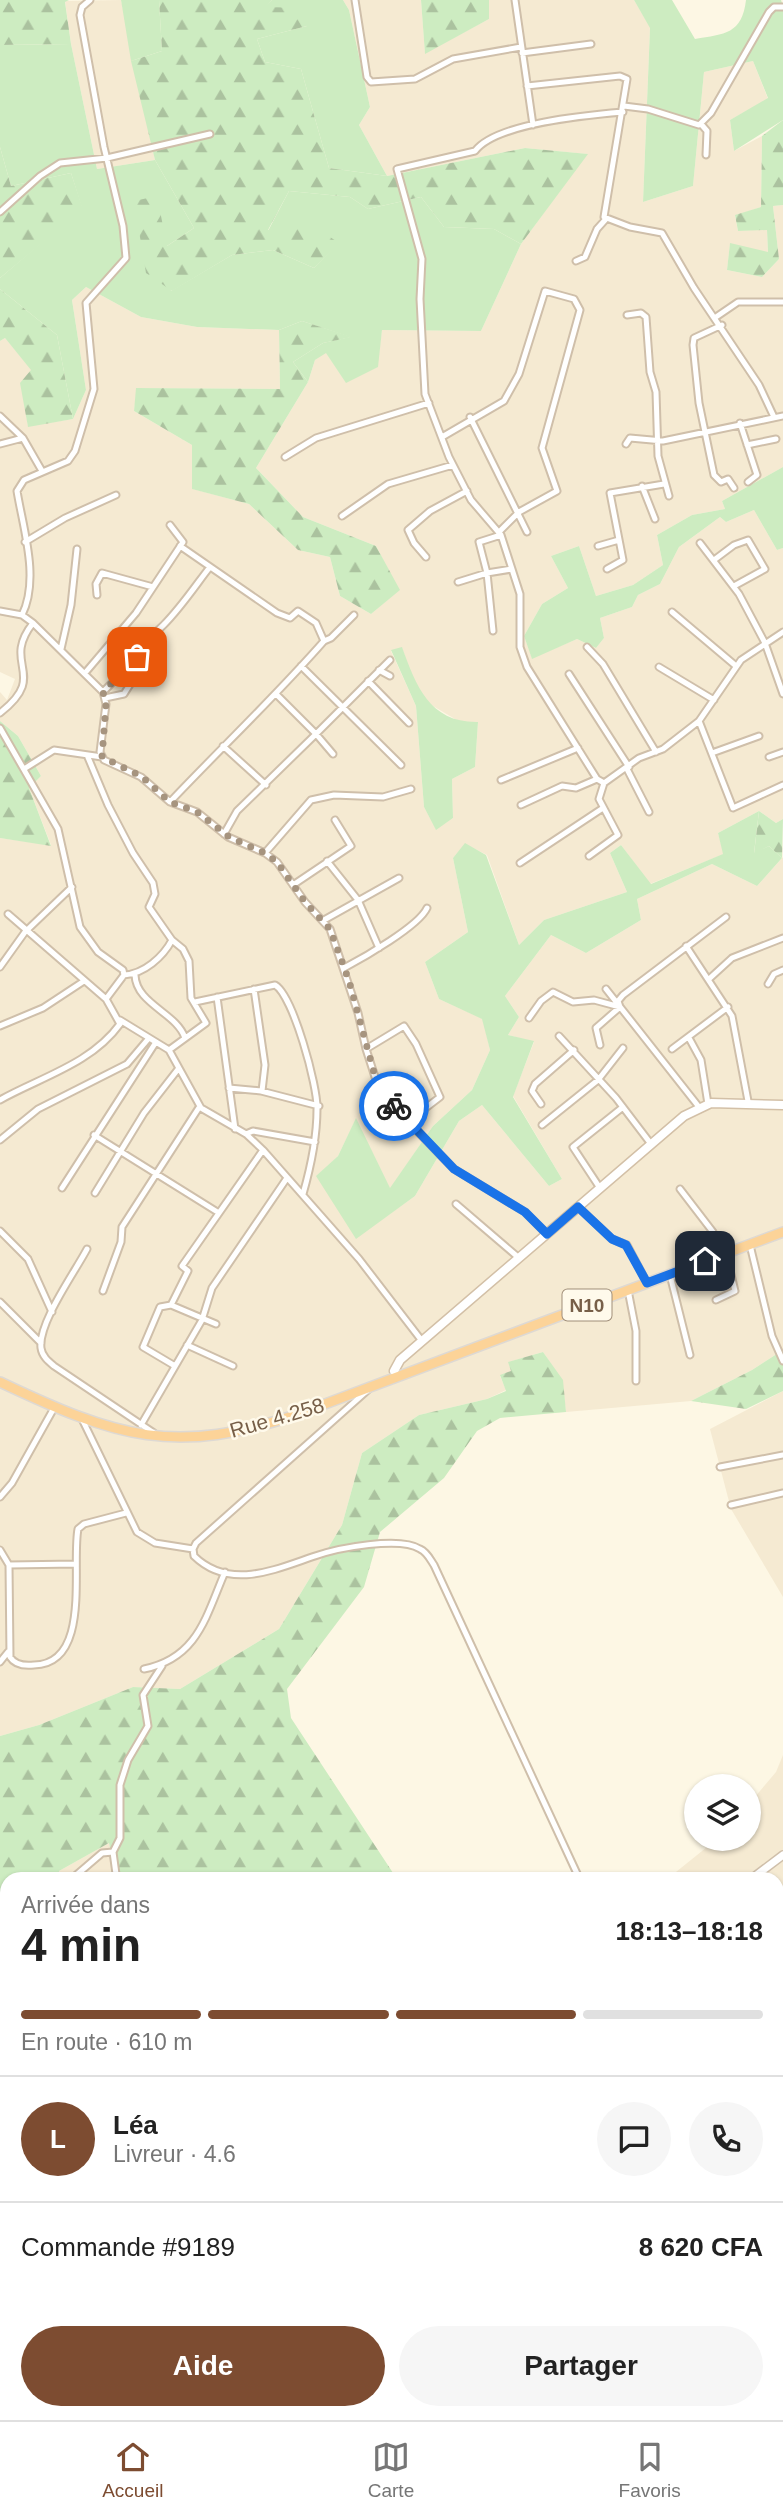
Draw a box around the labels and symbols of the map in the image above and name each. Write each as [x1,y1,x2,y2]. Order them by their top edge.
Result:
pin [107,627,167,687]
courier [359,1071,429,1141]
pin [675,1231,735,1291]
road number: N10 [562,1289,612,1320]
street label: Rue 4.258 [227,1393,327,1442]

